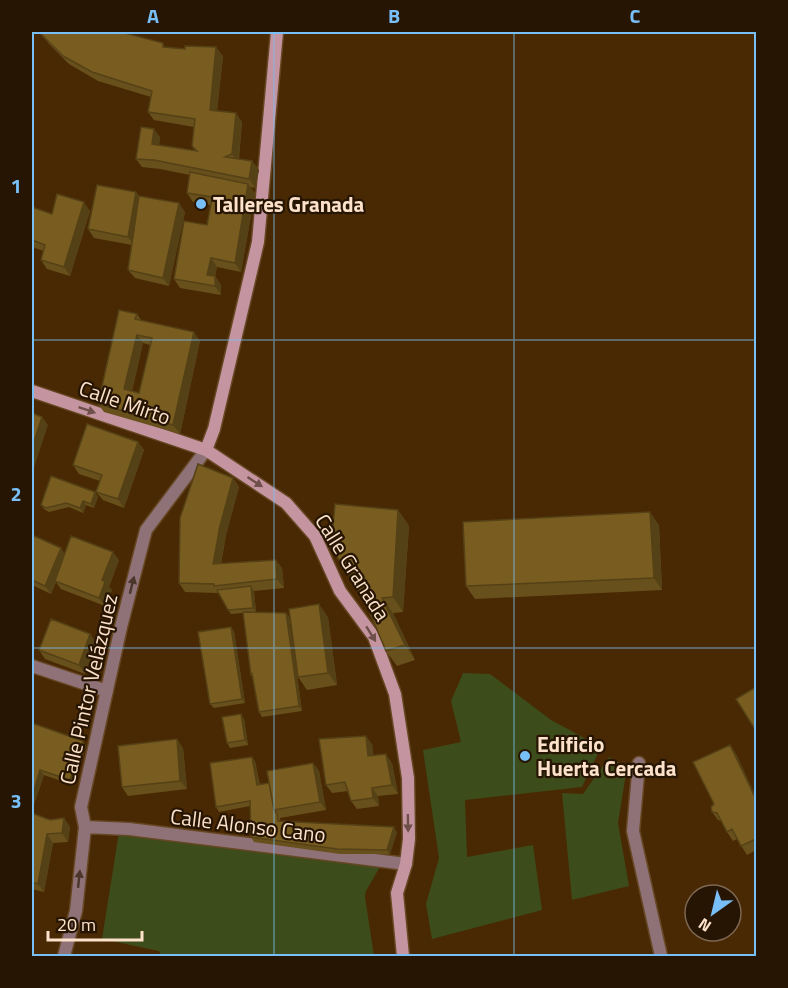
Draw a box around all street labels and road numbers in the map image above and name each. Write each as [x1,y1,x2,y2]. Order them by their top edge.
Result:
street label: Calle Mirto [75,371,175,433]
street label: Calle Granada [307,507,399,627]
street label: Calle Pintor Velázquez [50,590,126,788]
street label: Calle Alonso Cano [168,800,328,850]

